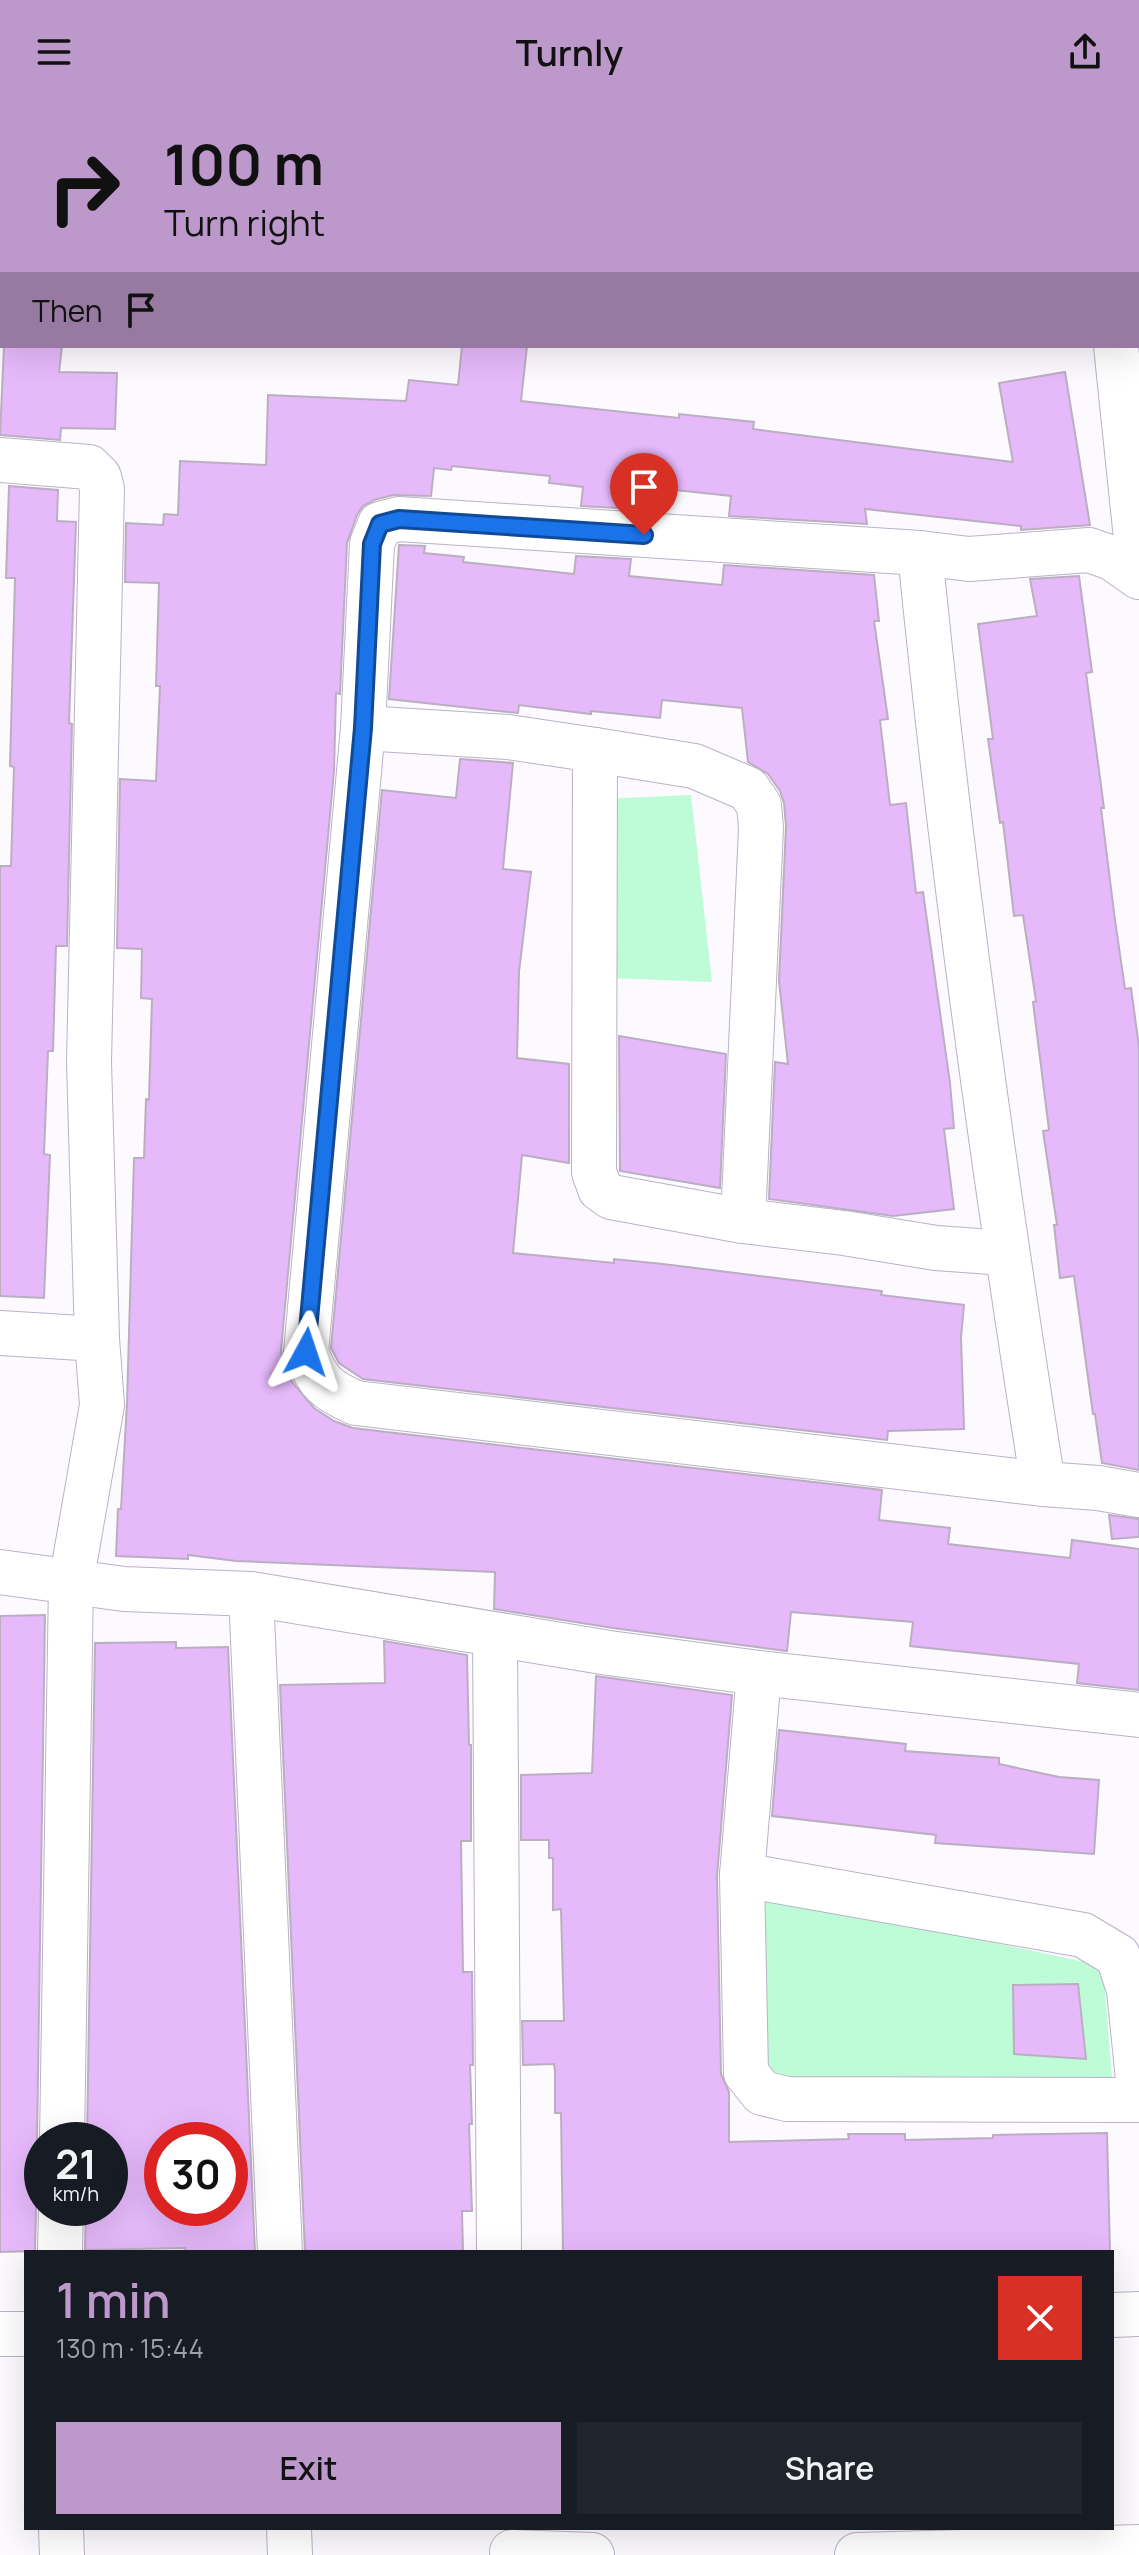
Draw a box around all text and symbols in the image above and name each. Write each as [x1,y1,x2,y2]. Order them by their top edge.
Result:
text: Turnly [516,28,623,77]
icon: menu [32,30,76,74]
icon: share [1063,30,1107,74]
text: 100 m [164,125,324,202]
icon: right [32,136,136,240]
text: Turn right [164,198,325,247]
icon: arrive [119,288,163,332]
text: Then [32,290,103,331]
pin [610,453,678,535]
icon: arrive [622,465,666,509]
position arrow [264,1310,348,1394]
speed limit sign: 30 [144,2122,248,2226]
text: 21 [55,2136,97,2191]
text: km/h [53,2180,99,2207]
text: 1 min [56,2267,170,2332]
button: close [998,2276,1082,2360]
text: 130 m · 15:44 [56,2330,204,2366]
button: Exit [56,2422,561,2514]
button: Share [577,2422,1082,2514]

